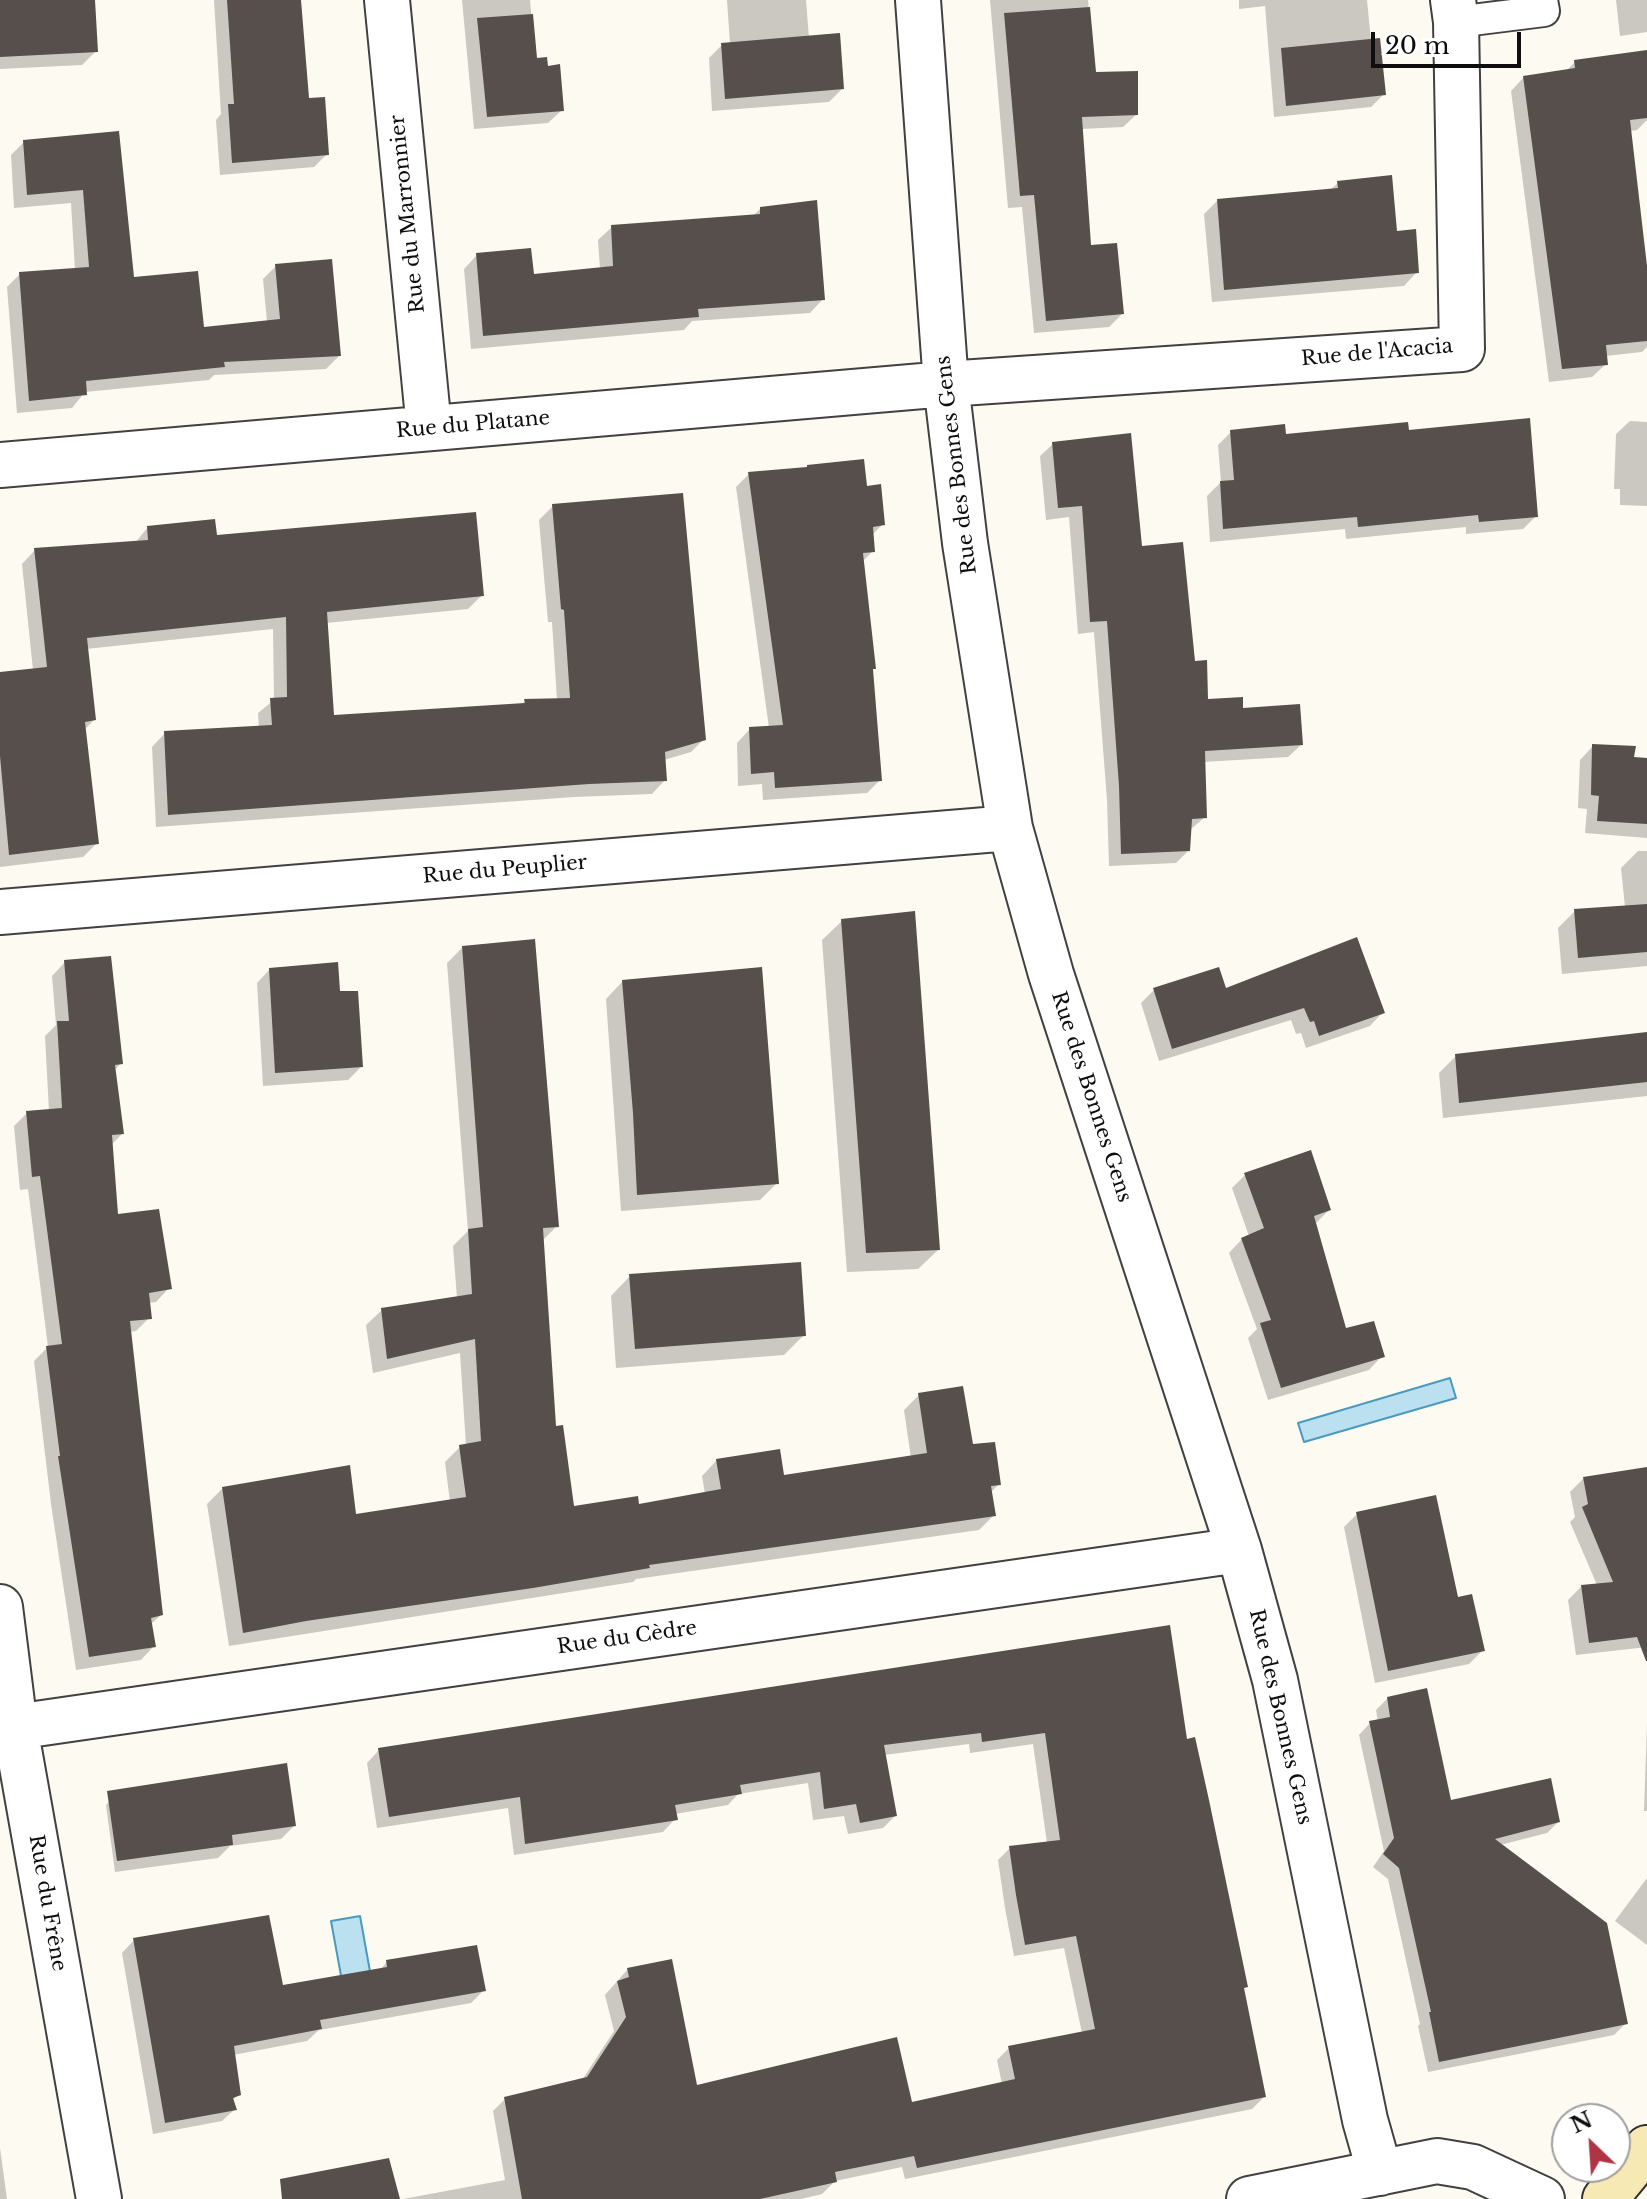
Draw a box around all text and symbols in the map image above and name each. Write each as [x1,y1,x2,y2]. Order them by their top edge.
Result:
scale bar [1375,16,1525,66]
text: 20 m [1385,31,1450,60]
street label: Rue du Marronnier [386,114,430,314]
street label: Rue de l'Acacia [1300,334,1454,372]
street label: Rue des Bonnes Gens [932,354,982,576]
street label: Rue du Platane [395,406,551,444]
street label: Rue du Peuplier [422,851,588,889]
street label: Rue des Bonnes Gens [1046,989,1136,1205]
street label: Rue des Bonnes Gens [1244,1607,1316,1827]
street label: Rue du Cèdre [556,1616,698,1660]
street label: Rue du Frêne [23,1833,71,1973]
north arrow [1551,2103,1631,2183]
text: N [1566,2106,1597,2139]

